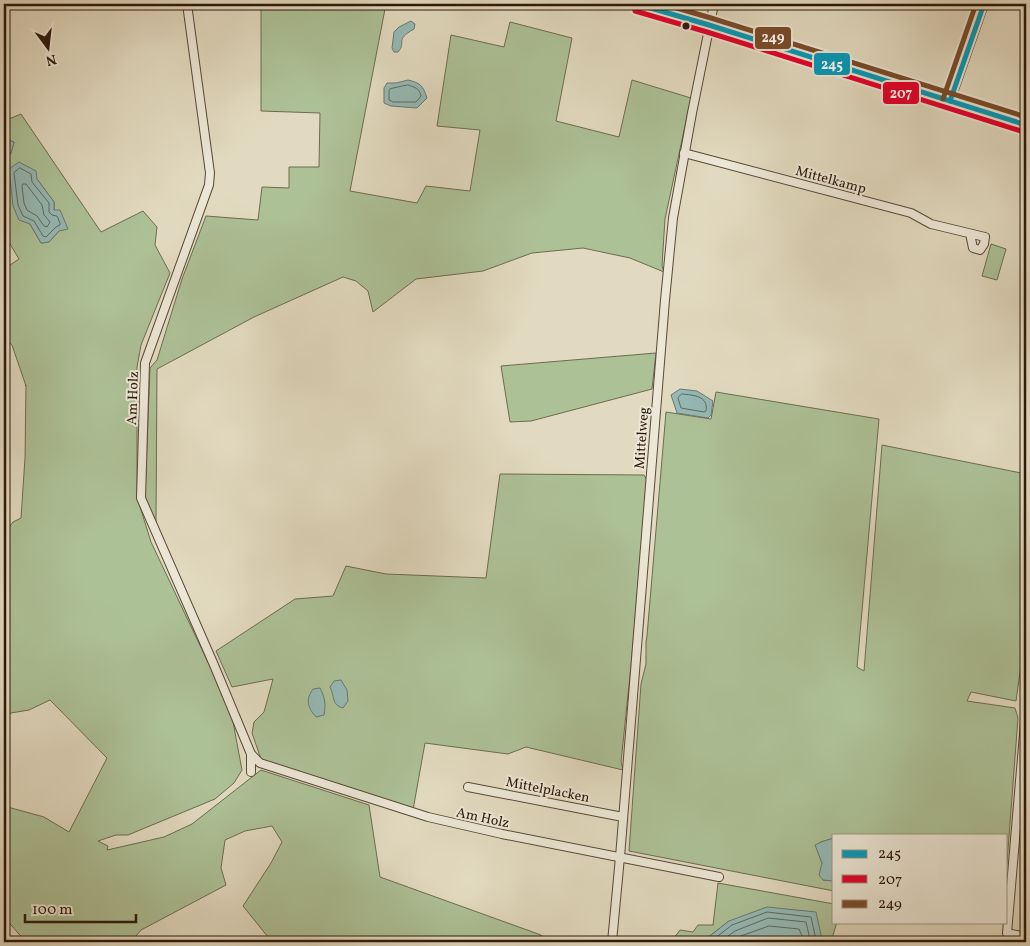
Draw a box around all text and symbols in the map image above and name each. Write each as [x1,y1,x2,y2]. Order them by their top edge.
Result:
unlabelled marker [681,21,691,31]
north arrow [22,22,72,72]
line badge: 249 [754,26,792,50]
text: 249 [762,29,785,48]
text: N [44,49,58,70]
line badge: 245 [813,52,851,76]
text: 245 [821,56,843,75]
line badge: 207 [882,81,920,105]
text: 207 [890,85,913,104]
street label: Mittelkamp [793,162,868,199]
street label: Am Holz [123,371,144,425]
street label: Mittelweg [631,406,654,470]
street label: Mittelplacken [504,773,591,808]
street label: Am Holz [454,804,511,833]
legend [832,834,1008,924]
text: 245 [878,844,901,865]
text: 207 [878,870,902,891]
scale bar [25,891,136,923]
text: 249 [878,894,902,915]
text: 100 m [32,900,72,921]

